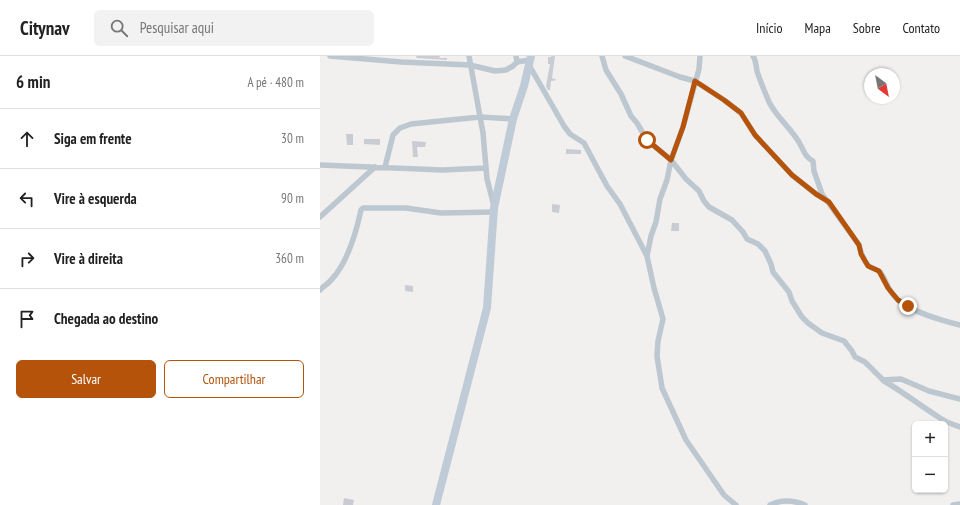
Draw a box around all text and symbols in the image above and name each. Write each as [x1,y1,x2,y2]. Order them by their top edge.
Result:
search box [94,10,374,46]
text: Citynav [20,16,70,40]
icon: search [108,17,130,39]
text: Pesquisar aqui [140,18,214,37]
text: Início [756,19,783,37]
text: Mapa [805,19,831,37]
text: Sobre [853,19,881,37]
text: Contato [903,19,940,37]
north arrow [864,68,900,104]
text: 6 min [16,71,50,93]
text: A pé · 480 m [247,74,304,91]
icon: ahead [16,128,38,150]
text: Siga em frente [54,129,132,148]
text: 30 m [281,130,304,147]
route start [638,131,656,149]
icon: left [16,188,38,210]
text: Vire à esquerda [54,189,137,208]
text: 90 m [281,190,304,207]
icon: right [16,248,38,270]
text: Vire à direita [54,249,123,268]
text: 360 m [275,250,304,267]
route end [899,297,917,315]
icon: arrive [16,308,38,330]
text: Chegada ao destino [54,309,158,328]
button: Salvar [16,360,156,398]
button: Compartilhar [164,360,304,398]
map controls [912,421,948,493]
button: + [912,421,948,457]
button: − [912,457,948,493]

